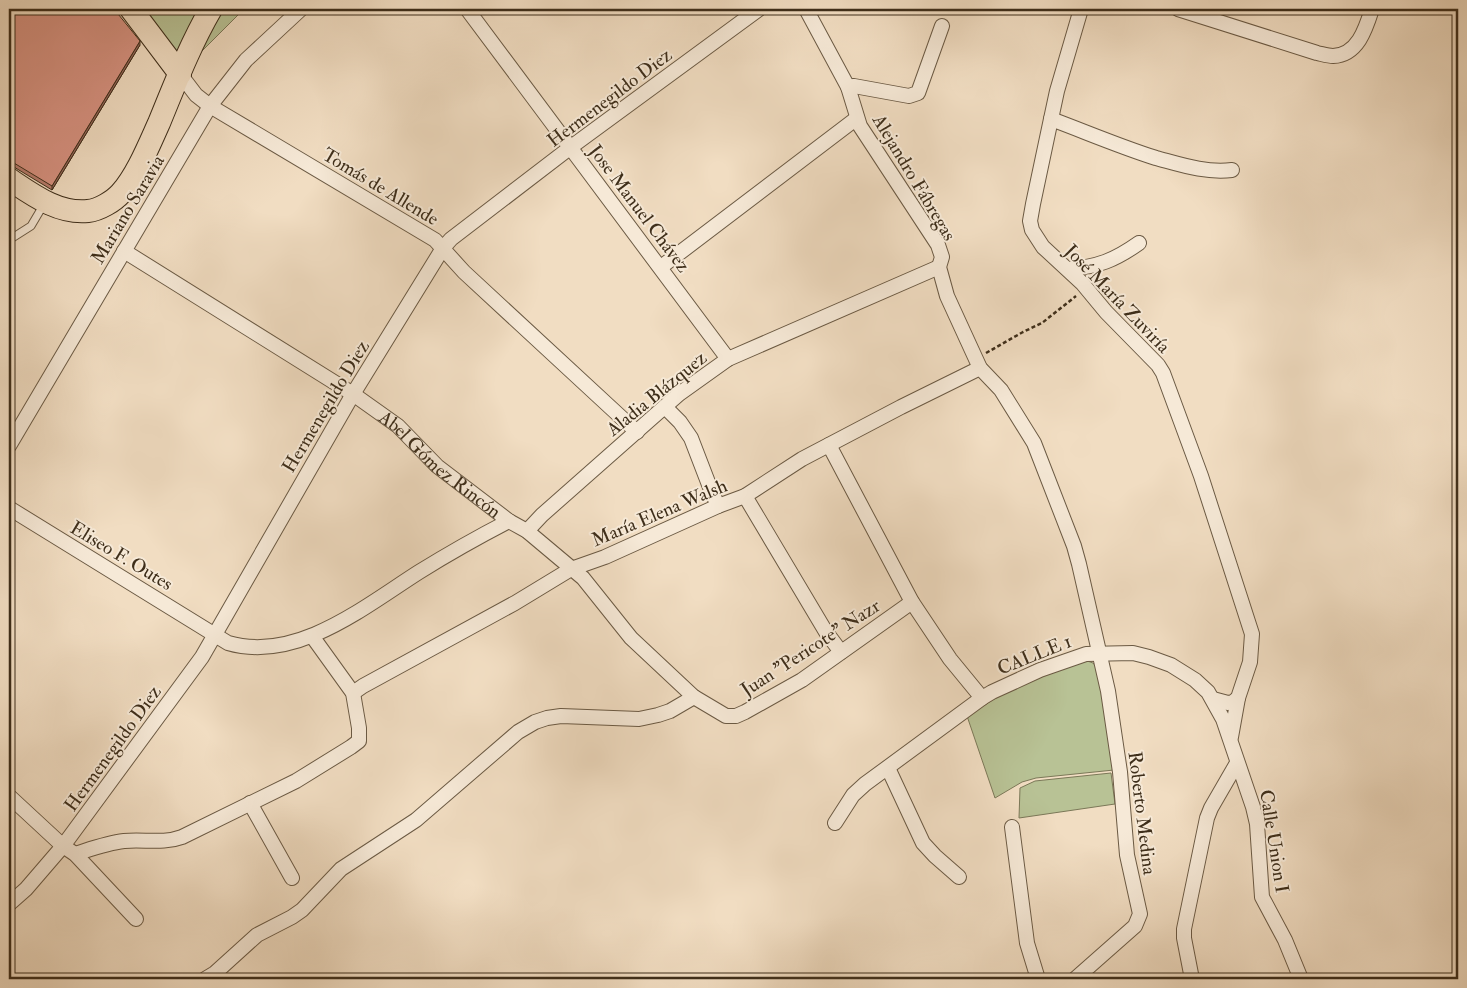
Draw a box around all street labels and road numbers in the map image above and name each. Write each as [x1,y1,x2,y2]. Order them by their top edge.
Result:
street label: Hermenegildo Diez [542,43,677,153]
street label: Alejandro Fábregas [866,109,961,245]
street label: Jose Manuel Chávez [583,139,695,277]
street label: Tomás de Allende [318,143,443,231]
street label: Mariano Saravia [86,150,170,268]
street label: José María Zuviría [1059,238,1175,358]
street label: Hermenegildo Diez [277,336,375,477]
street label: Aladia Blázquez [601,346,712,442]
street label: Abel Gómez Rincón [373,405,506,524]
street label: María Elena Walsh [588,474,731,552]
street label: Eliseo F. Outes [66,516,177,596]
street label: Juan "Pericote" Nazr [735,594,885,702]
street label: CALLE 1 [994,629,1075,681]
street label: Hermenegildo Diez [59,681,167,816]
street label: Roberto Medina [1123,750,1162,876]
street label: Calle Union I [1254,788,1294,894]

